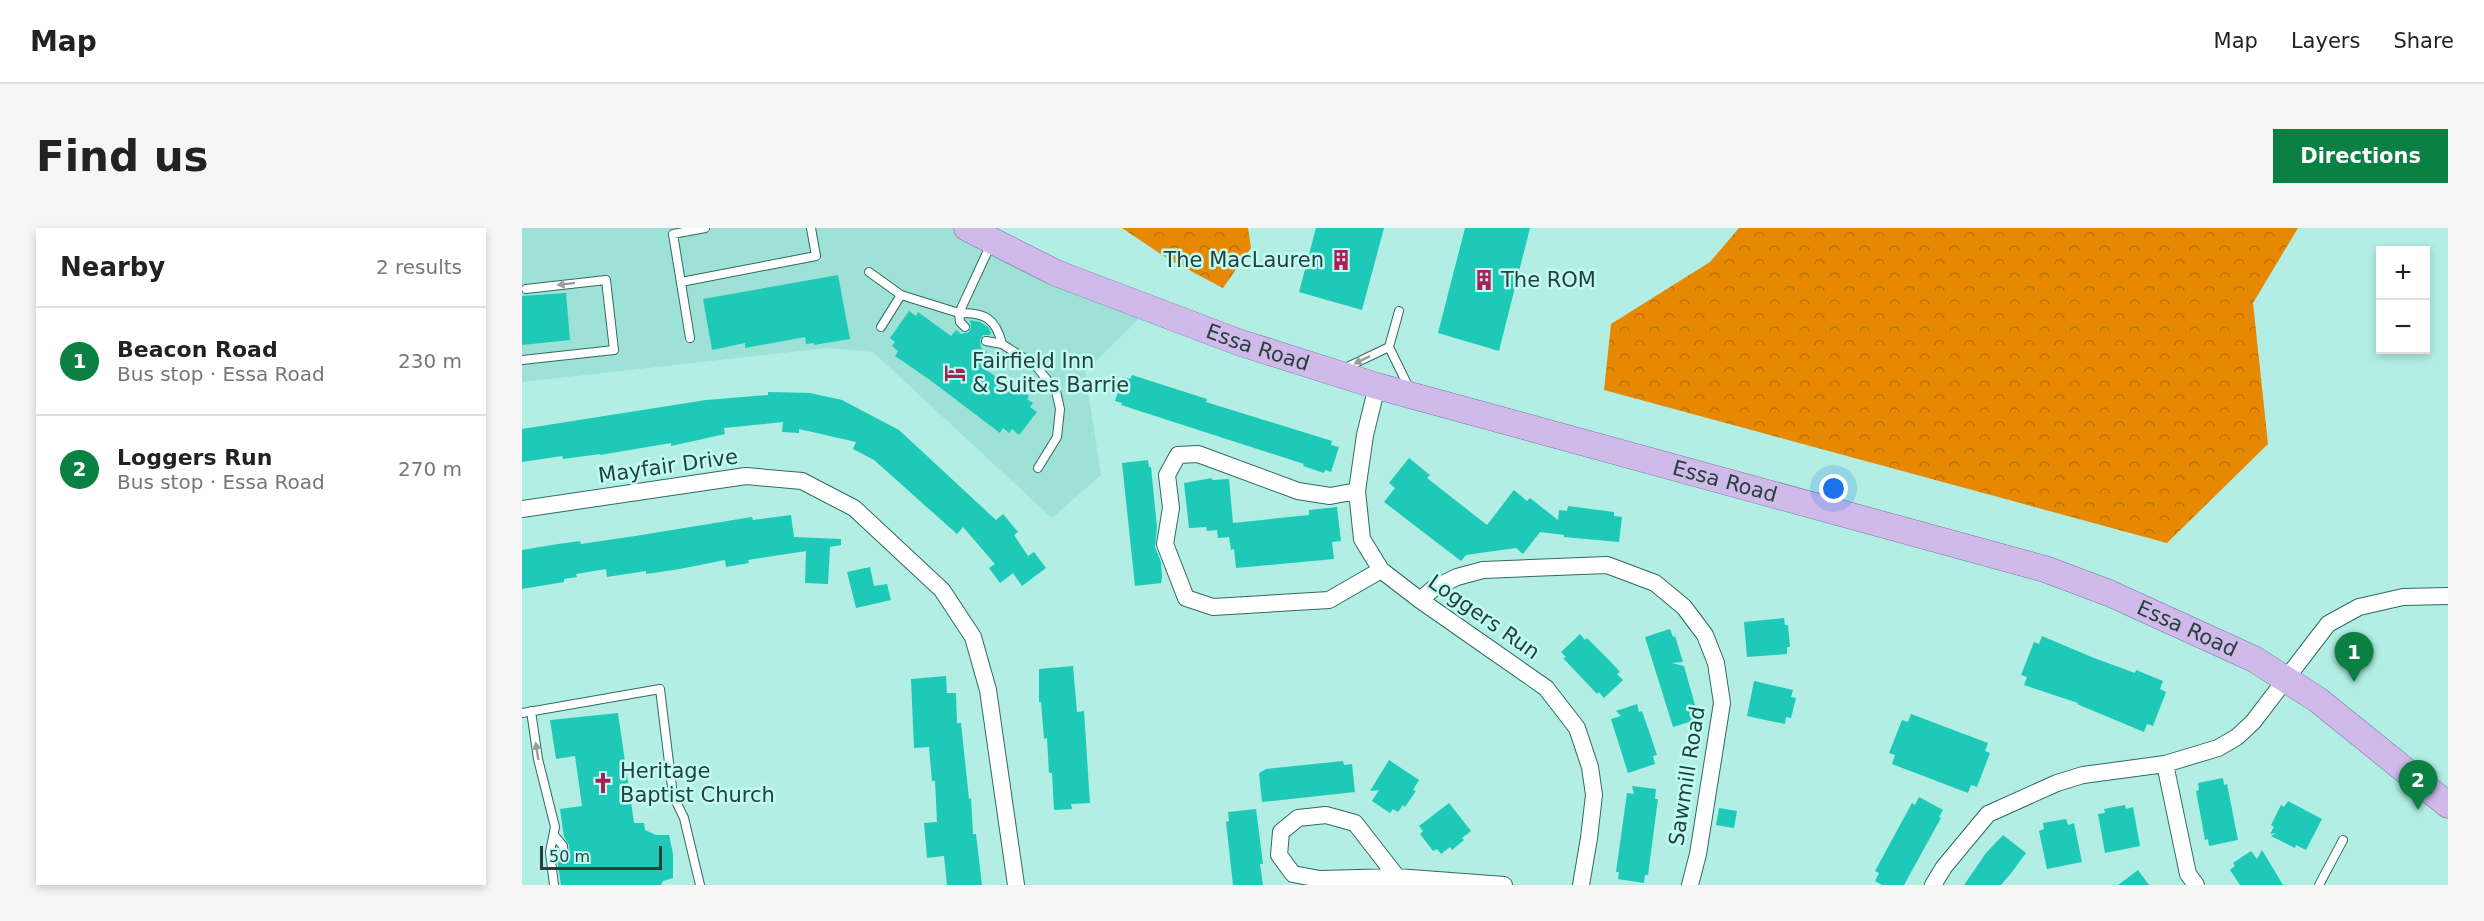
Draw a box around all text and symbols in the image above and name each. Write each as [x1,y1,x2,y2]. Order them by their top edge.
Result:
text: Map [30,25,97,58]
text: Map [2214,29,2258,53]
text: Layers [2291,29,2360,53]
text: Share [2393,29,2454,53]
button: Directions [2273,129,2448,183]
text: Find us [36,132,209,181]
map controls [2376,246,2430,354]
button: + [2376,246,2430,300]
place label: The MacLauren [1162,248,1324,272]
building icon: The MacLauren [1329,248,1353,272]
text: Nearby [60,252,165,282]
text: 2 results [376,255,462,279]
building icon: The ROM [1472,268,1496,292]
place label: The ROM [1500,268,1596,292]
one-way arrow [557,280,576,289]
button: − [2376,300,2430,354]
street label: Essa Road [1203,319,1313,376]
text: Beacon Road [117,337,278,362]
text: 1 [73,349,86,373]
text: 230 m [398,349,462,373]
place label: Fairfield Inn & Suites Barrie [972,349,1129,397]
one-way arrow [1354,355,1371,365]
hotel icon: Fairfield Inn & Suites Barrie [943,361,967,385]
text: Bus stop · Essa Road [117,362,325,386]
street label: Mayfair Drive [597,444,739,488]
text: Loggers Run [117,445,272,470]
street label: Essa Road [1670,456,1780,507]
text: 2 [73,457,86,481]
text: 270 m [398,457,462,481]
text: Bus stop · Essa Road [117,470,325,494]
your location [1819,474,1848,503]
street label: Loggers Run [1424,570,1544,664]
street label: Essa Road [2133,595,2241,662]
pin: 1 [2334,632,2374,682]
street label: Sawmill Road [1664,705,1710,847]
one-way arrow [532,741,541,760]
place label: Heritage Baptist Church [620,759,775,807]
pin: 2 [2398,760,2438,810]
church icon: Heritage Baptist Church [591,771,615,795]
scale bar [540,843,662,870]
text: 50 m [549,847,590,866]

